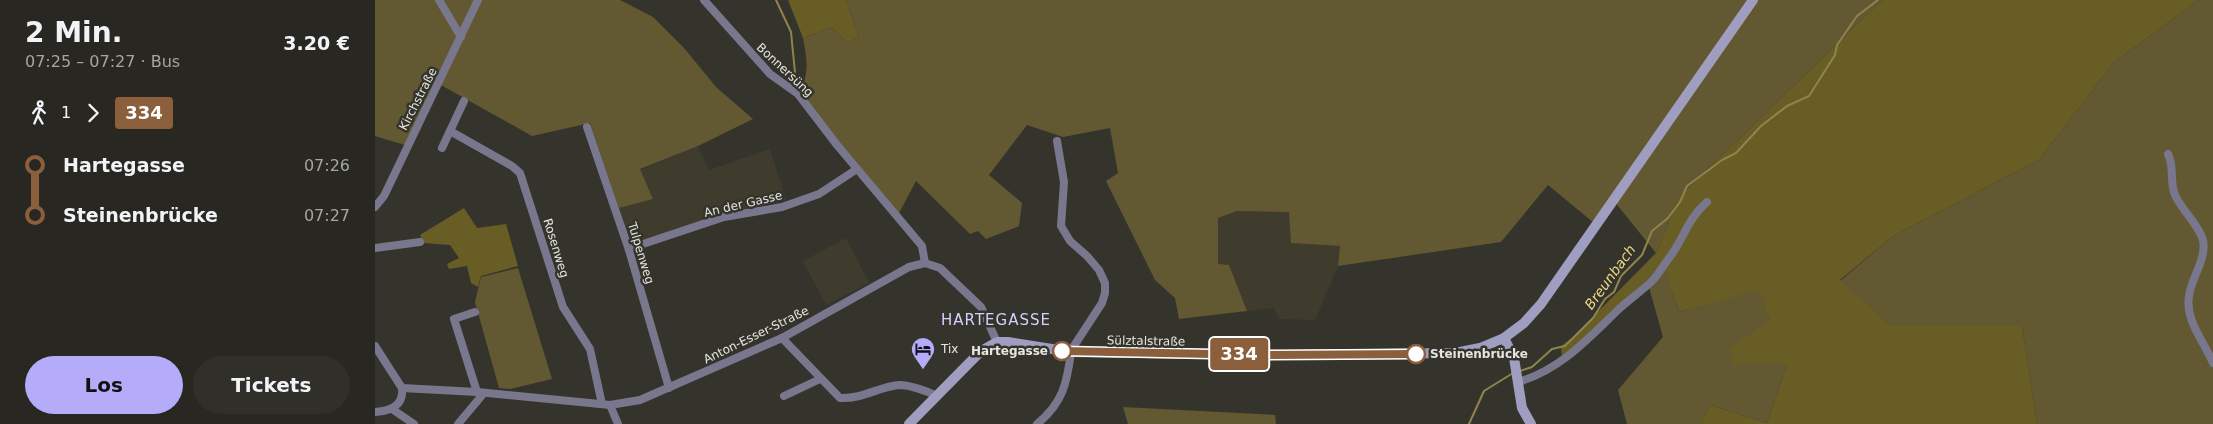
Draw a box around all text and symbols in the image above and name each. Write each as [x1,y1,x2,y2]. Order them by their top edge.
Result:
text: 2 Min. [25,16,122,49]
text: 3.20 € [283,32,350,54]
street label: Bonnersüng [754,40,816,100]
text: 07:25 – 07:27 · Bus [25,52,180,71]
street label: Kirchstraße [396,65,440,133]
icon: walk [25,99,53,127]
icon: forward [79,99,107,127]
text: 334 [125,102,163,123]
text: 1 [61,103,71,122]
text: Hartegasse [63,154,185,176]
text: 07:26 [304,156,350,175]
street label: An der Gasse [702,188,784,220]
text: Steinenbrücke [63,204,218,226]
text: 07:27 [304,206,350,225]
street label: Rosenweg [540,217,572,279]
street label: Tulpenweg [625,219,657,286]
water label: Breunbach [1581,242,1639,312]
street label: Anton-Esser-Straße [701,303,811,367]
district label: HARTEGASSE [941,311,1051,329]
street label: Sülztalstraße [1107,333,1185,349]
hotel icon: Tix [910,336,936,370]
line badge: 334 [1210,338,1268,370]
marker: Hartegasse [1052,341,1072,361]
place label: Tix [940,342,958,356]
text: 334 [1220,343,1258,364]
place label: Hartegasse [971,344,1048,358]
marker: Steinenbrücke [1406,344,1426,364]
place label: Steinenbrücke [1430,347,1528,361]
button: Los [25,356,183,414]
button: Tickets [193,356,350,414]

